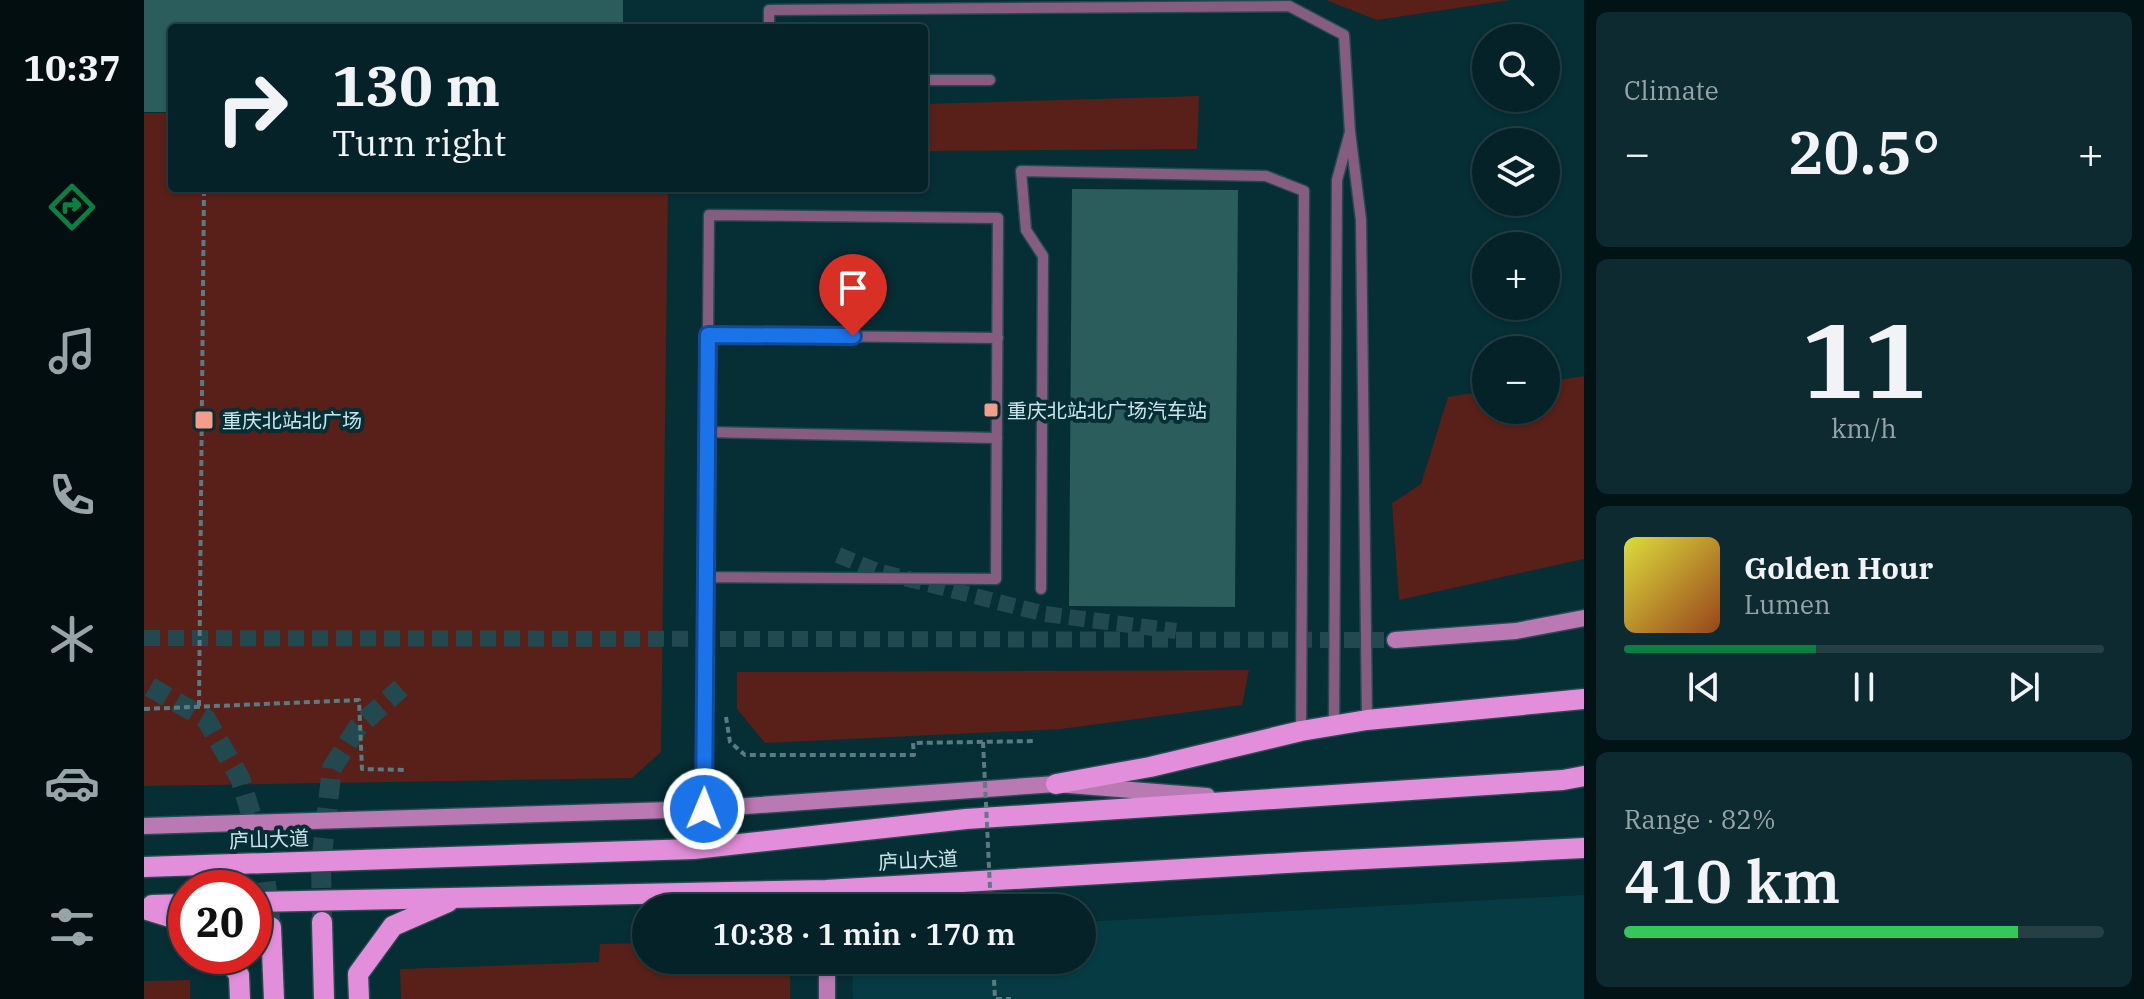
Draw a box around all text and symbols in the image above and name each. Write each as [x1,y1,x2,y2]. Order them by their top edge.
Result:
map controls [1472,24,1560,424]
button: search [1472,24,1560,112]
text: 10:37 [23,44,121,91]
text: 130 m [332,49,500,121]
icon: right [200,56,304,160]
text: Climate [1624,73,1719,107]
text: 20.5° [1788,112,1940,191]
text: Turn right [332,119,506,166]
text: − [1624,124,1650,181]
text: + [2078,124,2104,181]
button: layers [1472,128,1560,216]
icon: directions [44,179,100,235]
button: + [1472,232,1560,320]
pin [819,254,887,336]
icon: arrive [831,266,875,310]
text: 11 [1802,291,1926,427]
icon: music [44,323,100,379]
button: − [1472,336,1560,424]
place label: 重庆北站北广场汽车站 [1007,397,1207,424]
marker: 重庆北站北广场汽车站 [982,401,1000,419]
place label: 重庆北站北广场 [222,407,362,434]
marker: 重庆北站北广场 [193,409,215,431]
text: km/h [1831,411,1897,445]
icon: phone [44,467,100,523]
text: Golden Hour [1744,548,1933,587]
text: Lumen [1744,587,1831,621]
icon: climate [44,611,100,667]
icon: previous [1682,665,1726,709]
icon: pause [1842,665,1886,709]
icon: next [2002,665,2046,709]
icon: car [44,755,100,811]
position arrow [662,767,746,851]
text: Range · 82% [1624,802,1776,836]
street label: 庐山大道 [229,824,309,854]
text: 410 km [1624,841,1840,920]
street label: 庐山大道 [877,844,959,876]
speed limit sign: 20 [168,870,272,974]
icon: filters [44,899,100,955]
text: 10:38 · 1 min · 170 m [713,914,1015,953]

